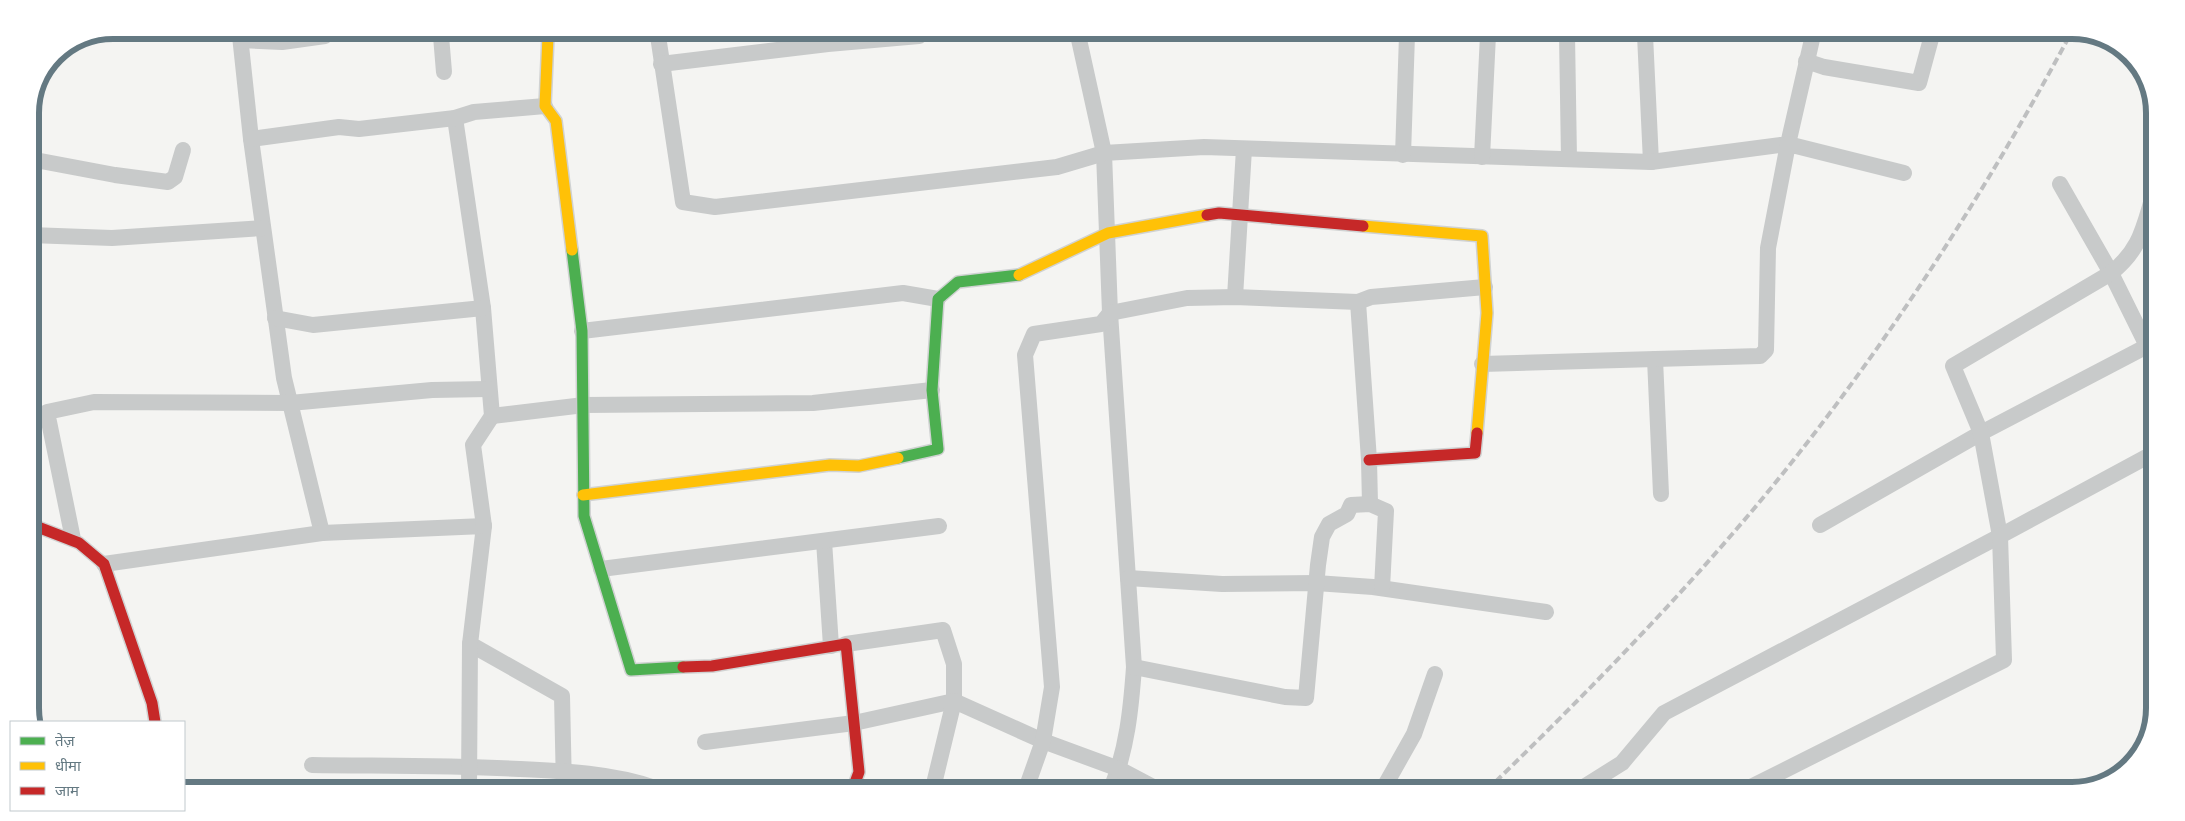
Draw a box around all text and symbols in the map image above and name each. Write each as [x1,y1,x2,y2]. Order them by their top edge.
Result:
legend [10,721,185,811]
text: तेज़ [55,732,76,750]
text: धीमा [55,757,82,775]
text: जाम [55,782,80,800]

